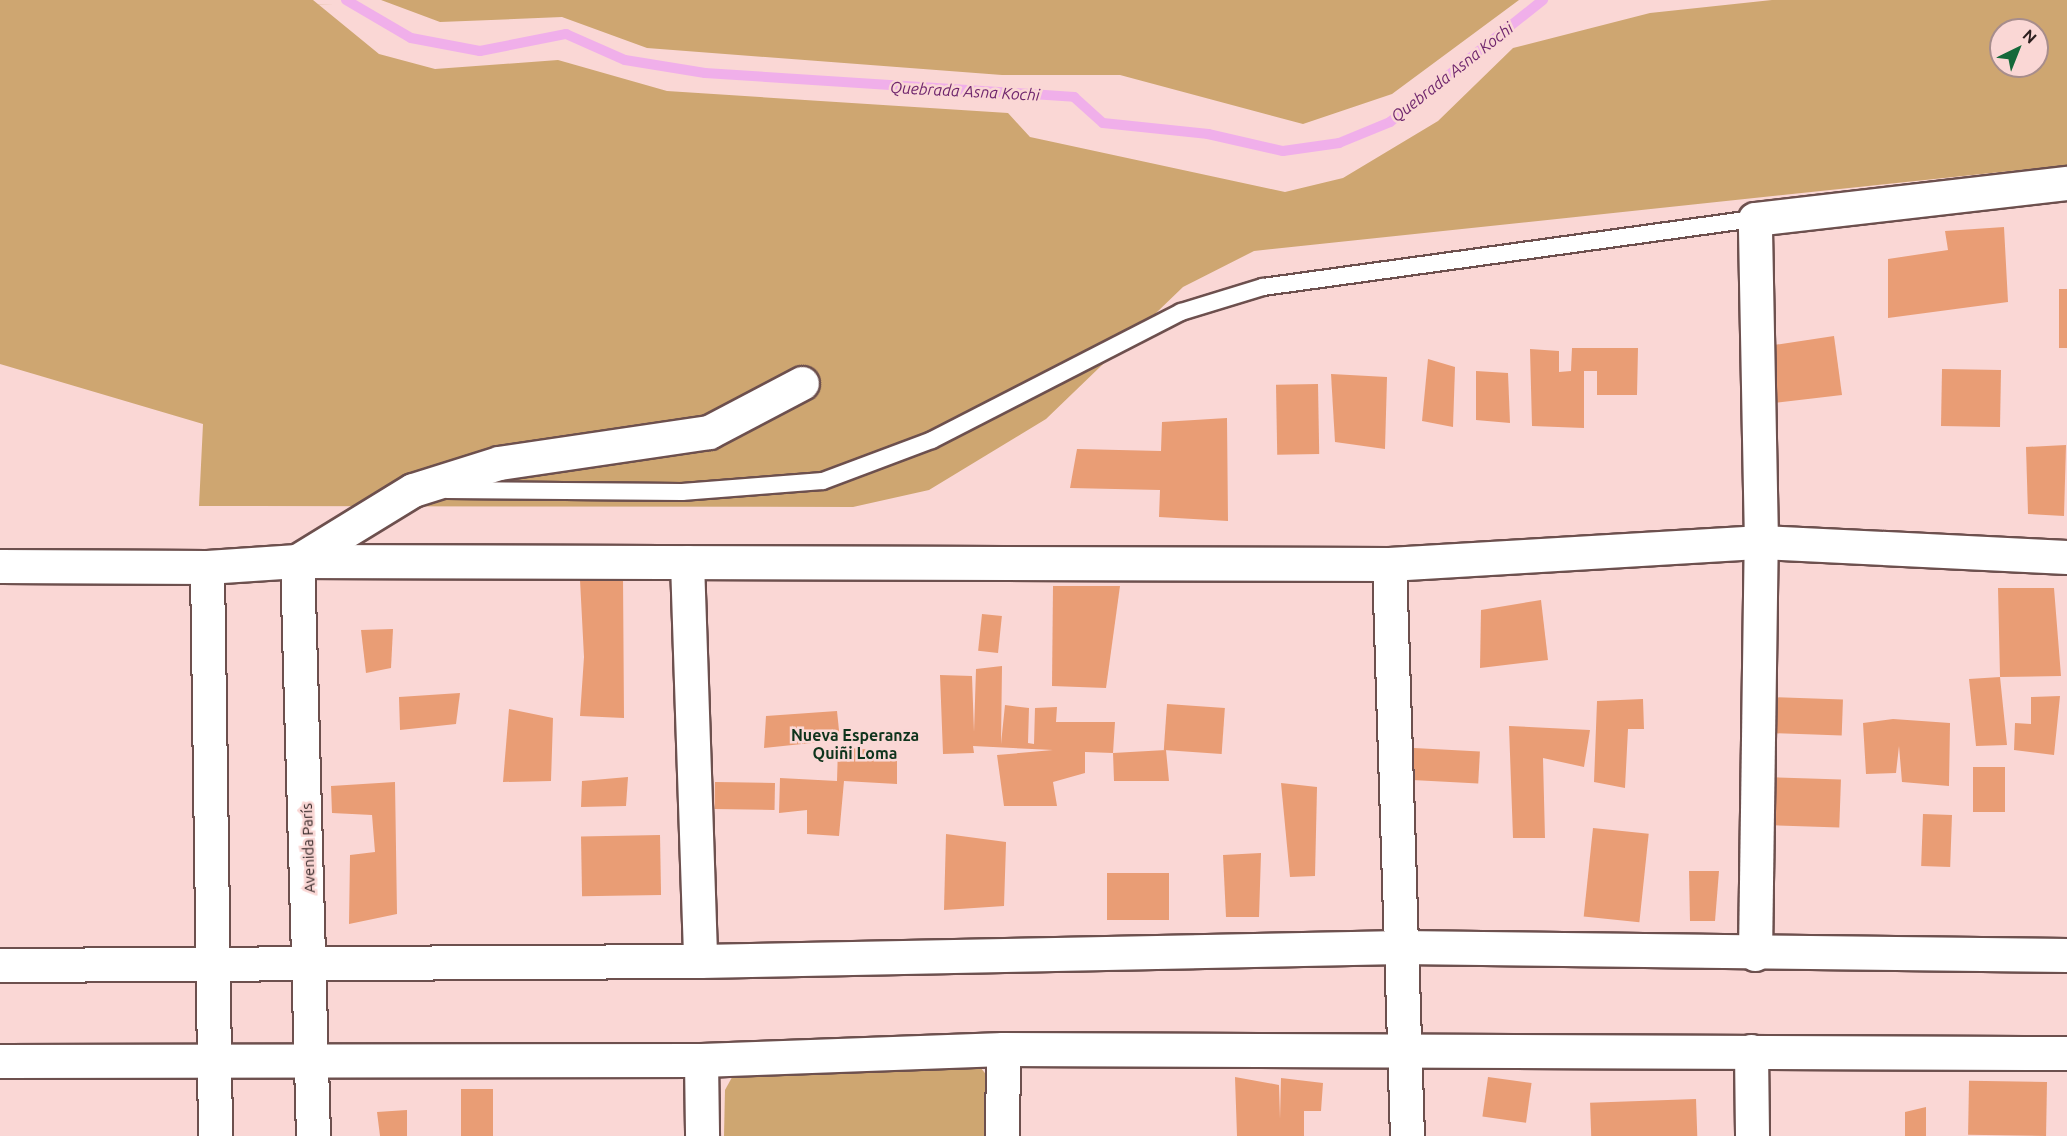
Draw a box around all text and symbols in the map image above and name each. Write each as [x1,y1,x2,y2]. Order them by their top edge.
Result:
water label: Quebrada Asna Kochi [1387,18,1517,126]
north arrow [1989,18,2049,78]
text: N [2019,26,2040,47]
water label: Quebrada Asna Kochi [890,77,1040,105]
district label: Nueva Esperanza Quiñi Loma [791,725,919,763]
street label: Avenida París [297,803,319,893]

